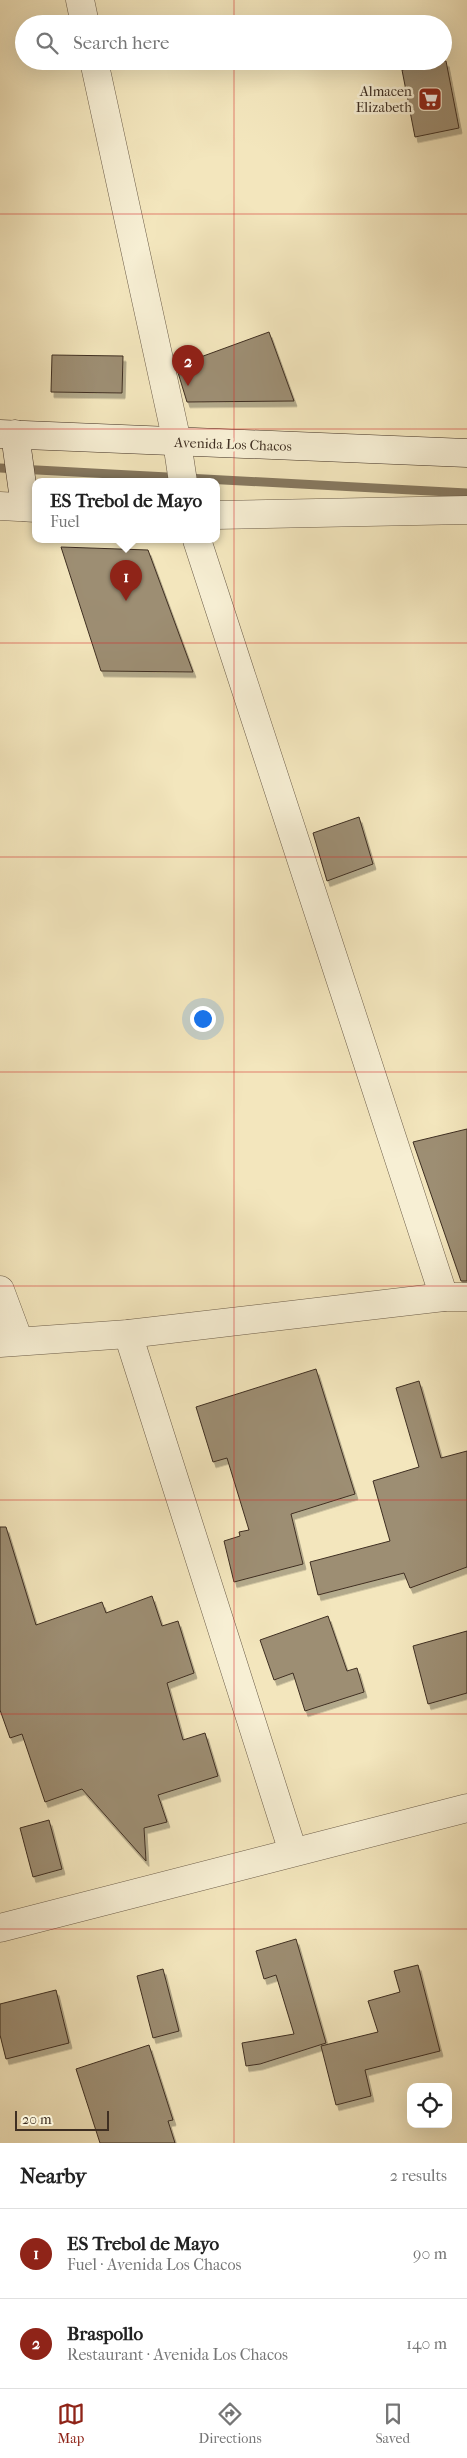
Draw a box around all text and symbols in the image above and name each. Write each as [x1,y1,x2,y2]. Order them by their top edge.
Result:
search box [15,15,452,70]
icon: search [33,29,61,57]
text: Search here [73,32,169,54]
place label: Almacen Elizabeth [356,83,412,116]
supermarket icon: Almacen Elizabeth [417,86,443,112]
pin: 2 [172,345,204,386]
street label: Avenida Los Chacos [173,434,292,455]
popup [32,478,220,543]
text: ES Trebol de Mayo [50,490,202,512]
text: Fuel [50,512,80,531]
pin: 1 [110,560,142,601]
your location [190,1006,216,1032]
map controls [407,2083,452,2128]
button: locate [407,2083,452,2128]
scale bar [15,2108,109,2131]
text: 20 m [22,2111,52,2128]
text: Nearby [20,2164,86,2188]
text: 2 results [390,2166,447,2185]
text: ES Trebol de Mayo [67,2233,219,2255]
text: 1 [33,2244,39,2263]
text: 90 m [413,2244,447,2263]
text: Fuel · Avenida Los Chacos [67,2255,241,2274]
text: Braspollo [67,2323,143,2345]
text: 2 [32,2334,40,2353]
text: 140 m [406,2334,447,2353]
text: Restaurant · Avenida Los Chacos [67,2345,288,2364]
tab: Map [57,2400,85,2447]
tab: Directions [199,2400,262,2447]
tab: Saved [375,2400,410,2447]

